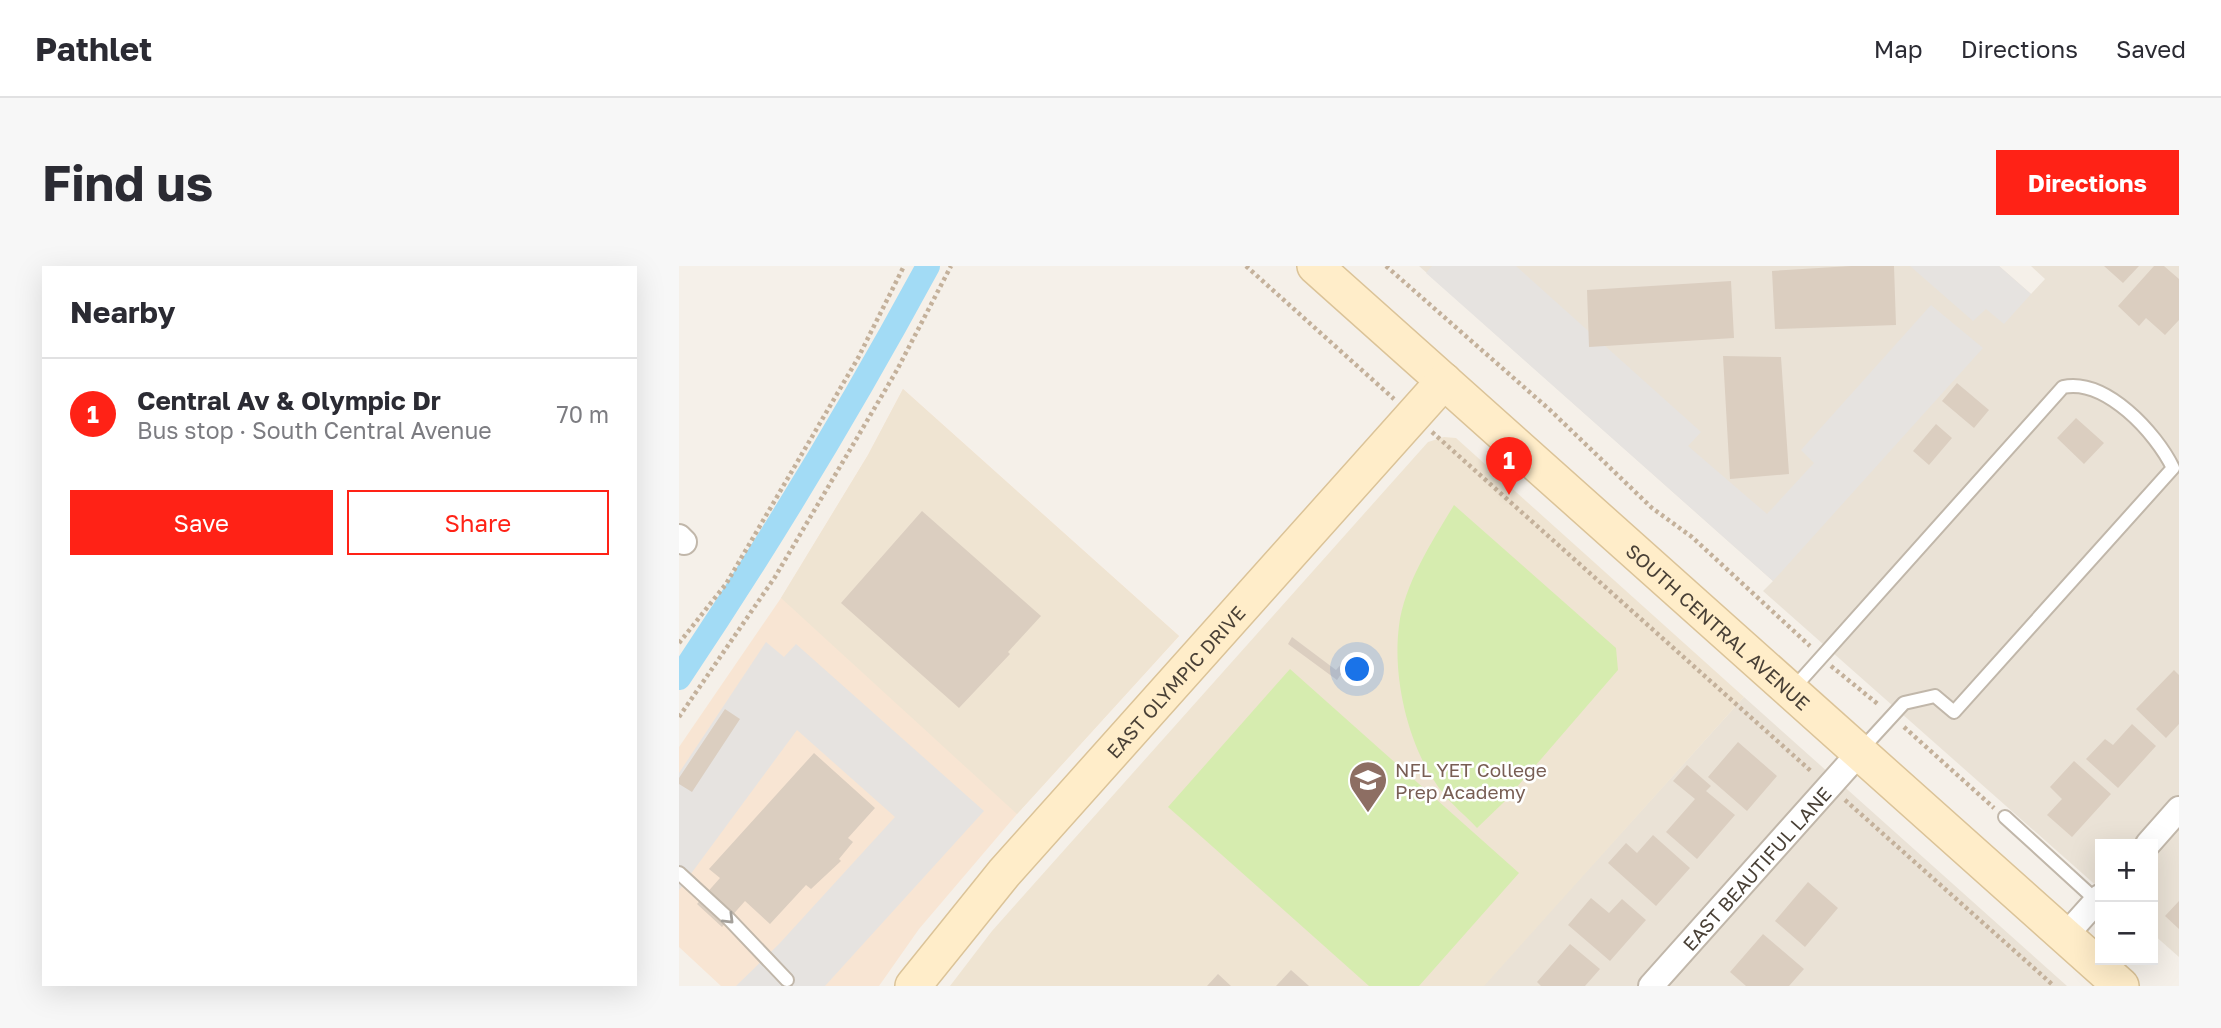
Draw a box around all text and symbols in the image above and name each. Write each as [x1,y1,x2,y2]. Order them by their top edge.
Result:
text: Pathlet [35,29,152,68]
text: Map [1874,34,1923,63]
text: Directions [1961,34,2078,63]
text: Saved [2116,34,2186,63]
button: Directions [1996,150,2179,215]
text: Find us [42,153,213,212]
text: Nearby [70,294,175,330]
text: Central Av & Olympic Dr [137,385,441,416]
text: 1 [87,400,99,428]
text: 70 m [556,400,609,428]
text: Bus stop · South Central Avenue [137,416,492,444]
pin: 1 [1486,437,1532,495]
button: Save [70,490,333,555]
button: Share [347,490,609,555]
street label: SOUTH CENTRAL AVENUE [1622,538,1815,714]
street label: EAST OLYMPIC DRIVE [1101,601,1249,762]
your location [1340,652,1374,686]
place label: NFL YET College Prep Academy [1395,758,1547,803]
school or university icon: NFL YET College Prep Academy [1347,759,1389,814]
street label: EAST BEAUTIFUL LANE [1677,782,1835,955]
map controls [2095,839,2158,965]
button: + [2095,839,2158,902]
button: − [2095,902,2158,965]
one-way arrow [721,911,734,924]

